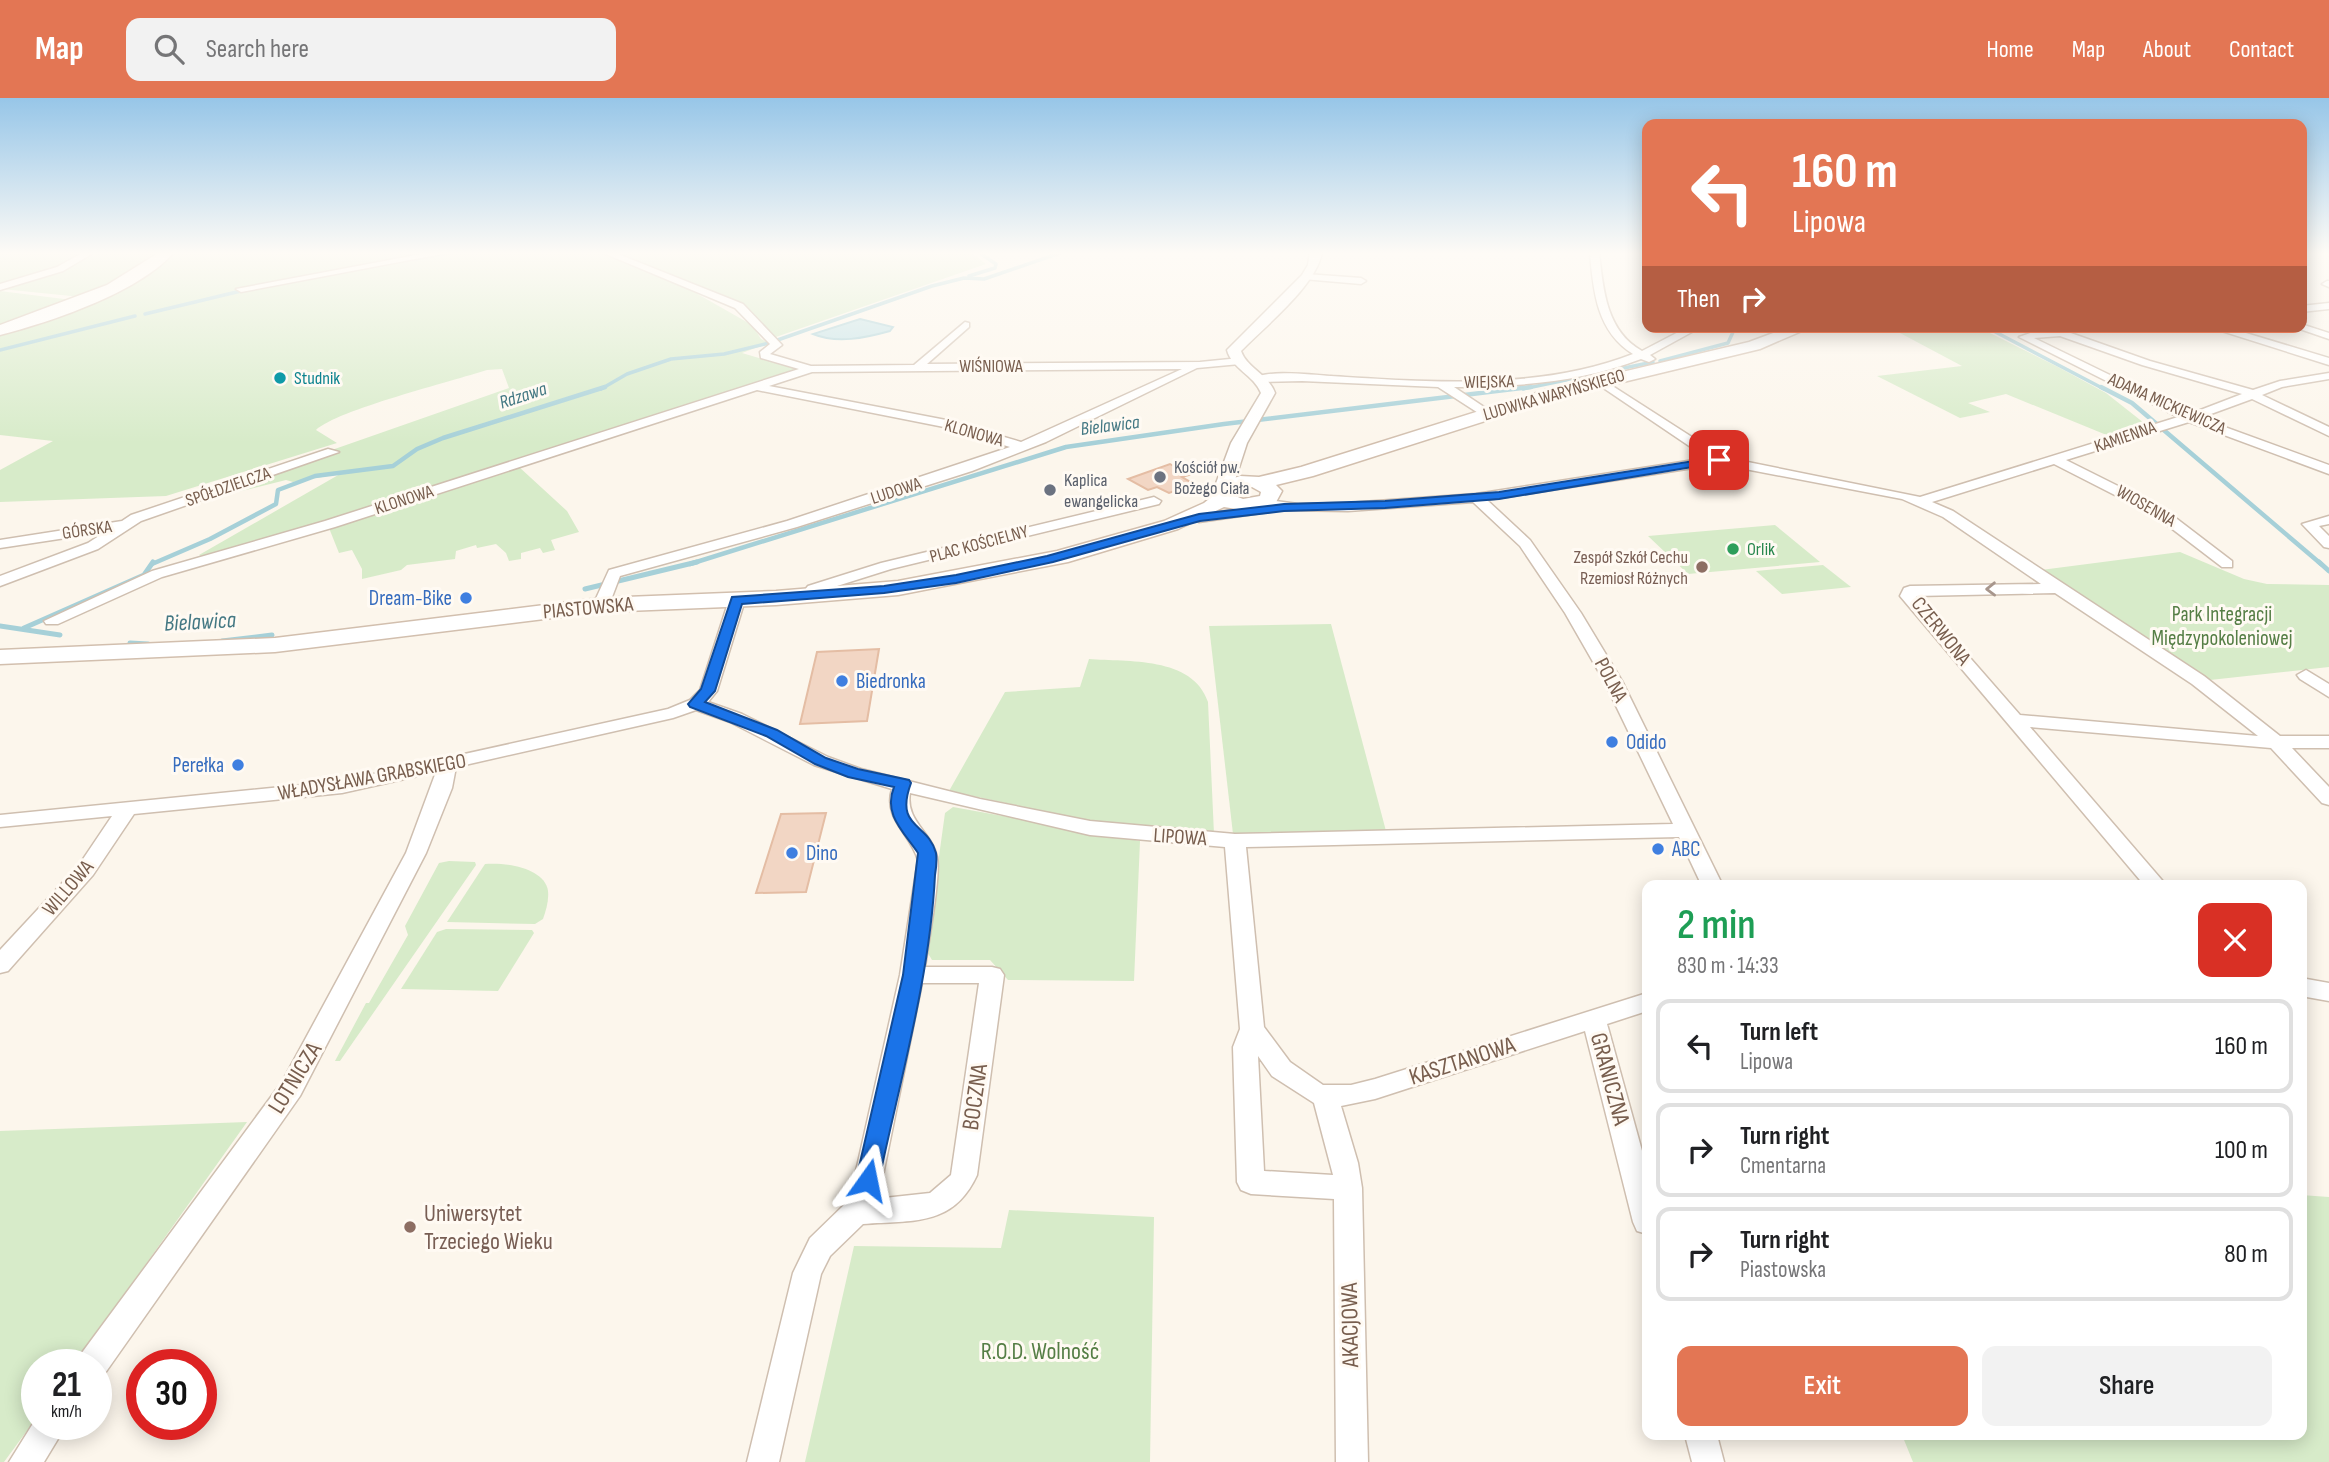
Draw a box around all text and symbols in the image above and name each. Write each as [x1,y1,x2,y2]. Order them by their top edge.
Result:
search box [126,18,616,81]
text: Map [35,29,84,69]
icon: search [150,30,188,68]
text: Search here [206,34,309,65]
text: Home [1986,35,2034,64]
text: Map [2072,35,2105,64]
text: About [2143,35,2191,64]
text: Contact [2229,35,2294,64]
text: 160 m [1792,143,1898,202]
icon: left [1677,147,1768,238]
text: Lipowa [1792,203,1866,242]
icon: right [1734,280,1772,318]
text: Then [1677,284,1720,315]
street label: WIŚNIOWA [959,356,1023,377]
street label: LUDWIKA WARYŃSKIEGO [1481,365,1627,425]
place label: Studnik [294,368,340,389]
street label: ADAMA MICKIEWICZA [2104,368,2229,439]
marker: Studnik [272,370,288,386]
street label: WIEJSKA [1464,371,1514,393]
water label: Rdzawa [496,377,550,414]
water label: Bielawica [1079,411,1141,441]
street label: KLONOWA [942,415,1006,451]
street label: KAMIENNA [2091,417,2159,457]
pin [1689,430,1749,490]
icon: arrive [1700,441,1738,479]
place label: Kościół pw. Bożego Ciała [1174,457,1250,499]
street label: SPÓŁDZIELCZA [183,463,273,511]
marker: Kościół pw. Bożego Ciała [1152,469,1168,485]
place label: Kaplica ewangelicka [1064,470,1138,512]
street label: LUDOWA [868,473,924,509]
street label: KLONOWA [372,481,436,519]
street label: WIOSENNA [2112,481,2180,532]
marker: Kaplica ewangelicka [1042,482,1058,498]
street label: GÓRSKA [61,516,113,544]
street label: PLAC KOŚCIELNY [927,521,1031,567]
place label: Orlik [1747,539,1775,560]
marker: Orlik [1725,541,1741,557]
place label: Zespół Szkół Cechu Rzemiosł Różnych [1573,547,1688,589]
marker: Zespół Szkół Cechu Rzemiosł Różnych [1694,559,1710,575]
one-way arrow [1986,581,1996,597]
place label: Dream-Bike [369,586,452,611]
marker: Dream-Bike [458,590,474,606]
street label: PIASTOWSKA [542,592,635,624]
street label: CZERWONA [1906,592,1977,671]
park label: Park Integracji Międzypokoleniowej [2152,602,2292,651]
water label: Bielawica [163,606,237,638]
street label: POLNA [1589,654,1633,707]
place label: Biedronka [856,669,926,694]
marker: Biedronka [834,673,850,689]
place label: Odido [1626,730,1667,755]
marker: Odido [1604,734,1620,750]
street label: WŁADYSŁAWA GRABSKIEGO [276,748,468,806]
place label: Perełka [173,753,224,778]
marker: Perełka [230,757,246,773]
street label: LIPOWA [1153,823,1208,851]
place label: ABC [1671,837,1701,862]
place label: Dino [806,841,838,866]
marker: ABC [1650,841,1666,857]
marker: Dino [784,845,800,861]
street label: WILLOWA [37,854,100,921]
text: 2 min [1677,900,1756,951]
button: close [2198,903,2272,977]
text: 830 m · 14:33 [1677,952,1779,980]
text: Turn left [1740,1017,1818,1048]
icon: left [1681,1027,1719,1065]
street label: KASZTANOWA [1405,1030,1519,1092]
street label: GRANICZNA [1584,1030,1636,1129]
text: 160 m [2215,1031,2268,1062]
street label: LOTNICZA [262,1036,329,1119]
text: Lipowa [1740,1048,1793,1076]
street label: BOCZNA [956,1061,994,1132]
text: Turn right [1740,1121,1829,1152]
icon: right [1681,1131,1719,1169]
text: 100 m [2215,1135,2268,1166]
position arrow [831,1143,905,1217]
text: Cmentarna [1740,1152,1826,1180]
place label: Uniwersytet Trzeciego Wieku [424,1199,553,1256]
marker: Uniwersytet Trzeciego Wieku [402,1219,418,1235]
text: Turn right [1740,1225,1829,1256]
icon: right [1681,1235,1719,1273]
text: 80 m [2224,1239,2268,1270]
text: Piastowska [1740,1256,1826,1284]
street label: AKACJOWA [1335,1282,1365,1369]
park label: R.O.D. Wolność [981,1337,1099,1366]
button: Exit [1677,1346,1968,1426]
button: Share [1982,1346,2272,1426]
speed limit sign: 30 [126,1349,217,1440]
text: 21 [52,1364,81,1407]
text: km/h [51,1401,82,1422]

